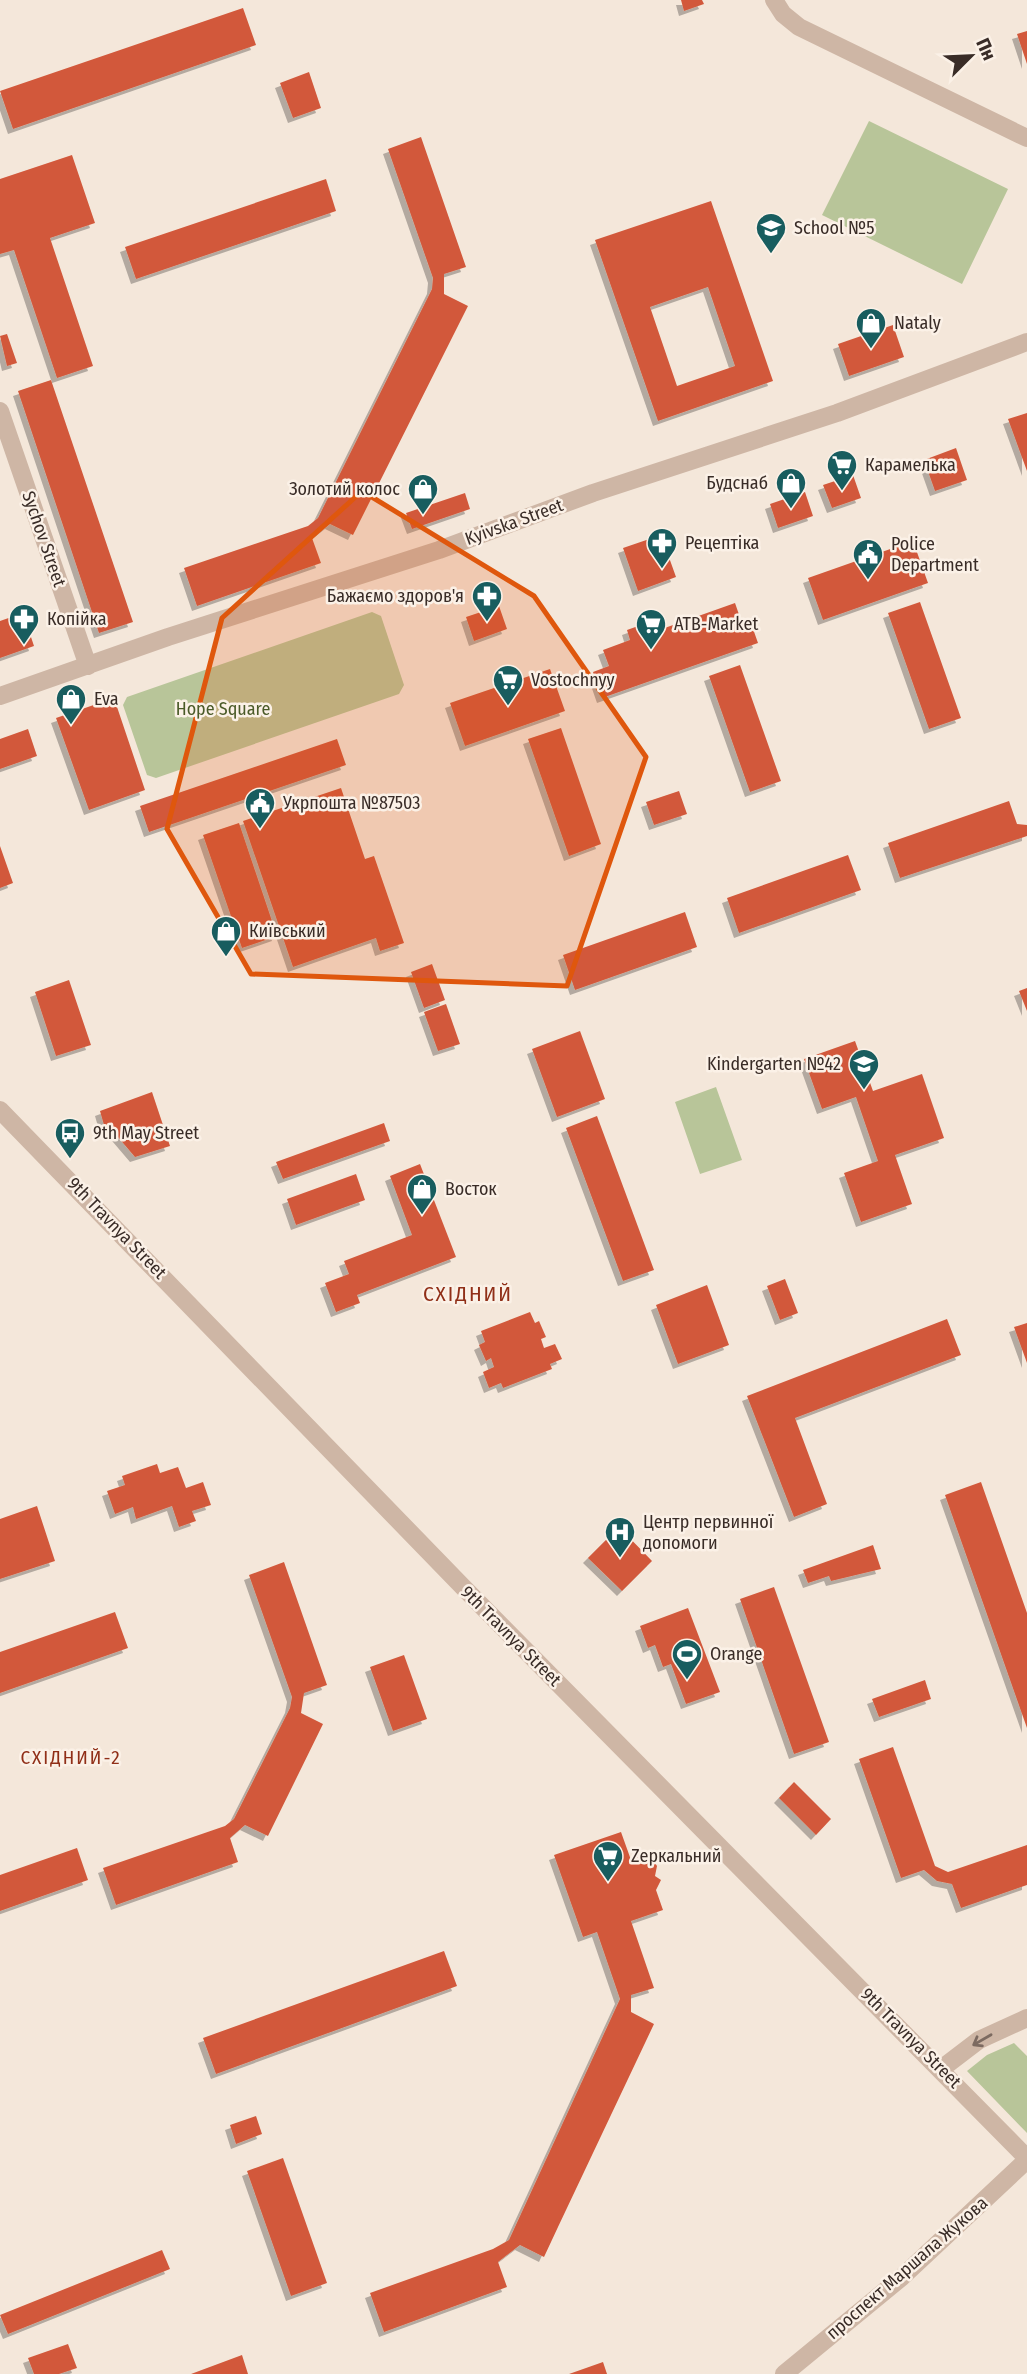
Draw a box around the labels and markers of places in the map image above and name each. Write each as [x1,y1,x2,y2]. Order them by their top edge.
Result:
school or university icon: School №5 [754,211,788,255]
place label: School №5 [794,217,874,239]
shop icon: Nataly [854,306,888,350]
place label: Nataly [894,312,941,334]
supermarket icon: Карамелька [825,448,859,492]
place label: Карамелька [865,454,956,476]
shop icon: Будснаб [774,466,808,510]
shop icon: Золотий колос [406,472,440,516]
place label: Будснаб [706,472,768,494]
place label: Золотий колос [289,478,400,500]
pharmacy icon: Рецептіка [645,526,679,570]
place label: Рецептіка [685,532,760,554]
place label: Police Department [891,533,979,576]
public building icon: Police Department [851,537,885,581]
pharmacy icon: Бажаємо здоров'я [470,579,504,623]
place label: Бажаємо здоров'я [327,585,464,607]
pharmacy icon: Копійка [7,602,41,646]
supermarket icon: ATB-Market [634,607,668,651]
place label: Копійка [47,608,107,630]
place label: ATB-Market [674,613,758,635]
supermarket icon: Vostochnyy [491,663,525,707]
place label: Vostochnyy [531,669,615,691]
shop icon: Eva [54,682,88,726]
place label: Eva [94,688,119,710]
public building icon: Укрпошта №87503 [243,786,277,830]
place label: Укрпошта №87503 [282,792,420,814]
shop icon: Київський [209,914,243,958]
place label: Київський [249,920,326,942]
school or university icon: Kindergarten №42 [847,1047,881,1091]
place label: Kindergarten №42 [707,1053,841,1075]
bus stop icon: 9th May Street [53,1116,87,1160]
place label: 9th May Street [93,1122,199,1144]
shop icon: Восток [405,1172,439,1216]
place label: Восток [445,1178,497,1200]
place label: Центр первинної допомоги [643,1511,774,1554]
hospital icon: Центр первинної допомоги [603,1515,637,1559]
sports icon: Orange [670,1637,704,1681]
place label: Orange [710,1643,763,1665]
supermarket icon: Zеркальний [591,1839,625,1883]
place label: Zеркальний [631,1845,721,1867]

